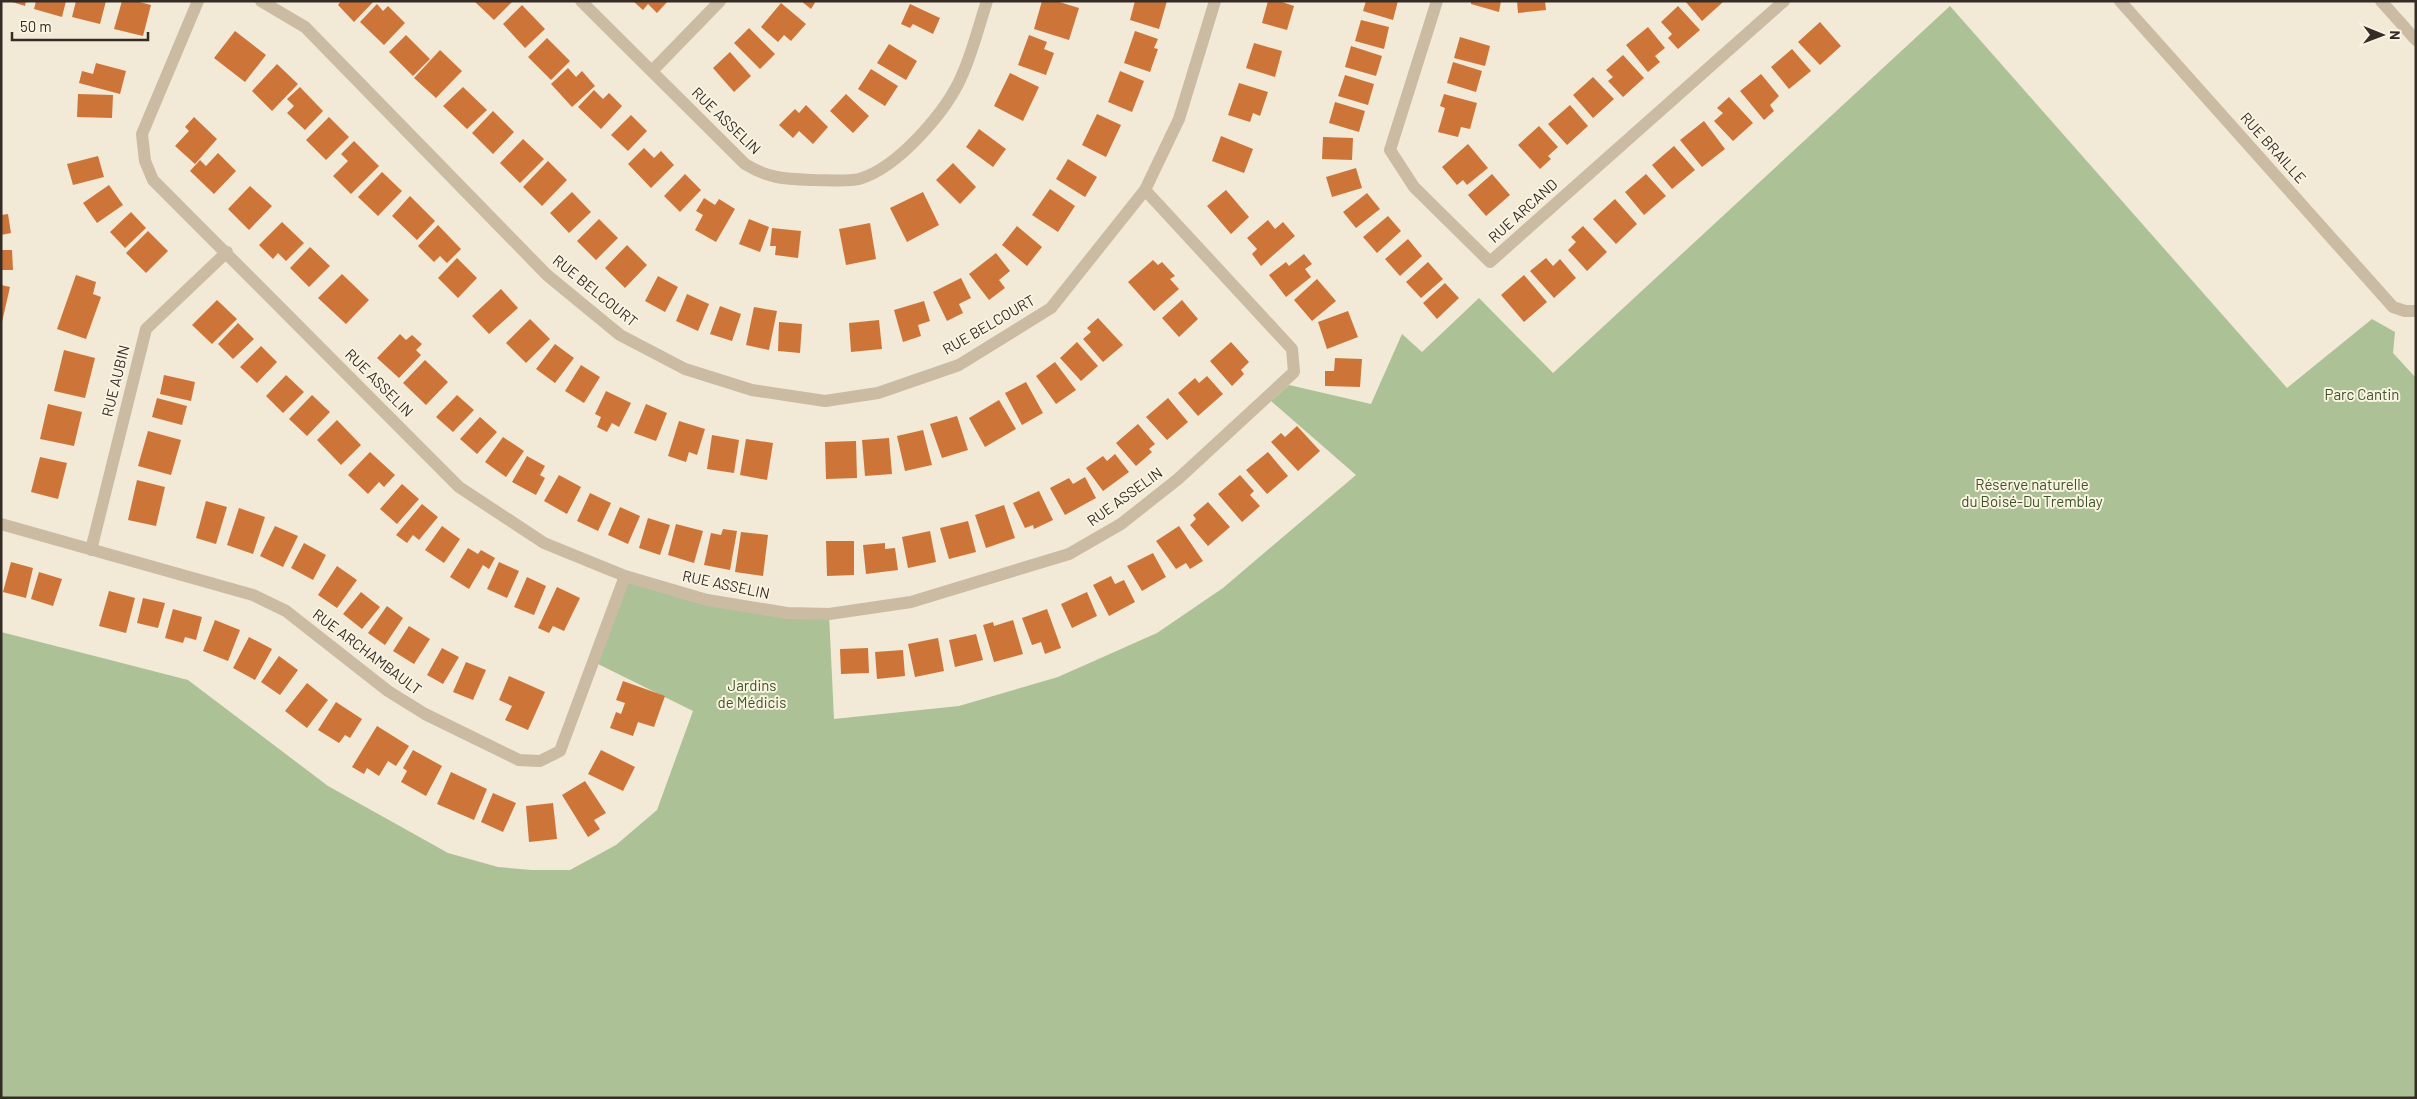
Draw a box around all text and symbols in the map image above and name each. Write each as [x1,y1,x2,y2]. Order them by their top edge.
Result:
scale bar [12,10,149,42]
north arrow [2357,10,2407,60]
text: 50 m [20,17,52,35]
text: N [2387,30,2404,40]
street label: RUE ASSELIN [689,83,765,158]
street label: RUE BRAILLE [2237,108,2310,187]
street label: RUE ARCAND [1484,175,1561,246]
street label: RUE BELCOURT [550,251,642,330]
street label: RUE BELCOURT [939,290,1038,358]
street label: RUE AUBIN [97,343,133,418]
street label: RUE ASSELIN [342,345,417,420]
park label: Parc Cantin [2325,385,2399,403]
street label: RUE ASSELIN [1083,463,1166,530]
park label: Réserve naturelle du Boisé-Du Tremblay [1961,475,2103,510]
street label: RUE ASSELIN [681,566,771,602]
street label: RUE ARCHAMBAULT [310,604,426,698]
park label: Jardins de Médicis [718,676,786,711]

